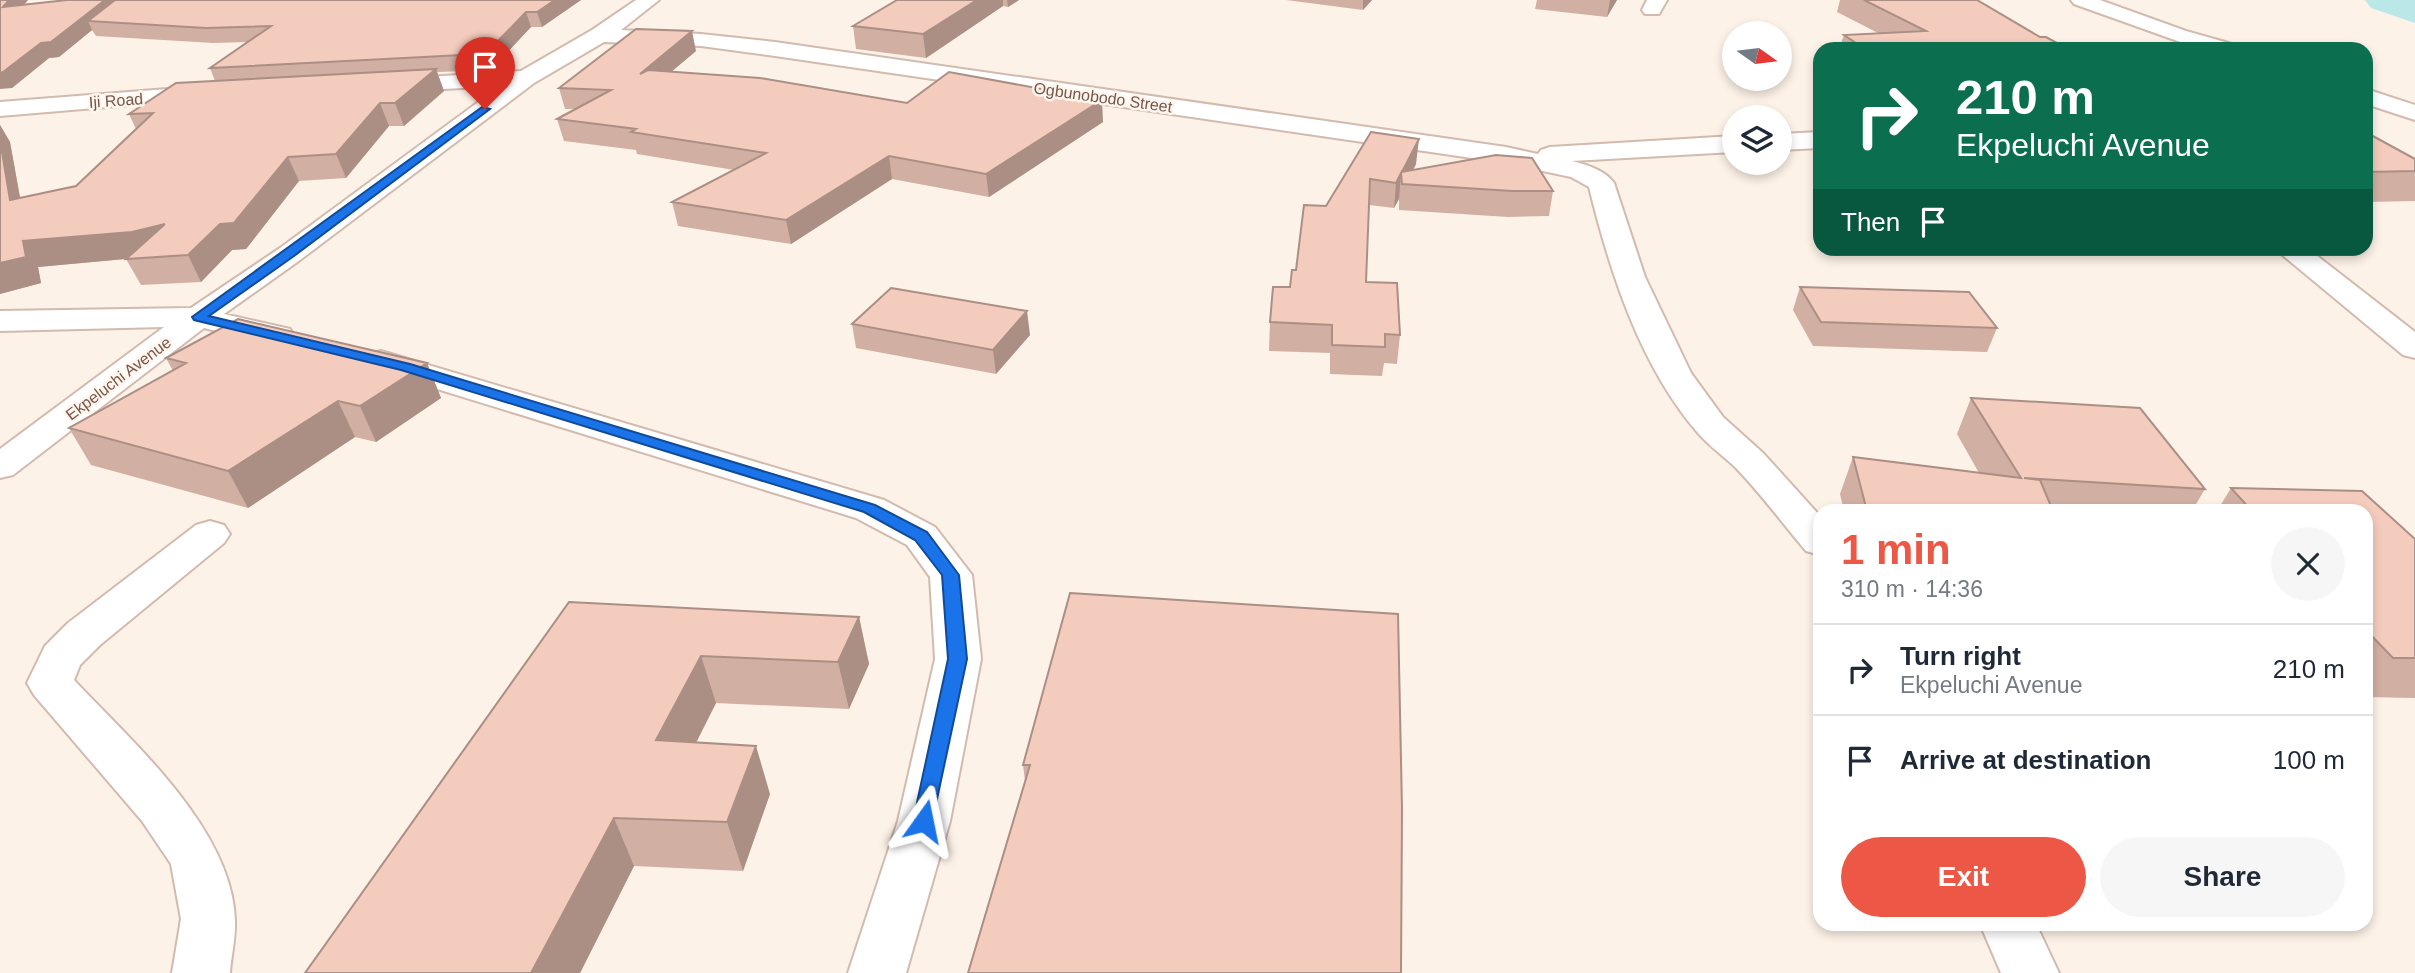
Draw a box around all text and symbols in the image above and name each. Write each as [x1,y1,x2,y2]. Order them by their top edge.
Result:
north arrow [1722,21,1792,91]
map controls [1722,21,1792,175]
pin [455,37,515,109]
icon: arrive [466,48,504,86]
icon: right [1841,70,1932,161]
text: 210 m [1956,70,2095,124]
street label: Ogbunobodo Street [1033,79,1174,116]
street label: Iji Road [88,90,144,111]
button: layers [1722,105,1792,175]
text: Ekpeluchi Avenue [1956,127,2210,163]
icon: arrive [1914,203,1952,241]
text: Then [1841,207,1900,237]
street label: Ekpeluchi Avenue [63,333,174,423]
text: 1 min [1841,526,1951,573]
button: close [2271,527,2345,601]
text: 310 m · 14:36 [1841,576,1983,602]
text: Turn right [1900,641,2021,671]
icon: right [1841,651,1879,689]
text: 210 m [2273,654,2345,684]
text: Ekpeluchi Avenue [1900,672,2082,698]
icon: arrive [1841,742,1879,780]
text: Arrive at destination [1900,745,2151,775]
text: 100 m [2273,745,2345,775]
position arrow [887,784,961,858]
button: Exit [1841,837,2086,917]
button: Share [2100,837,2345,917]

